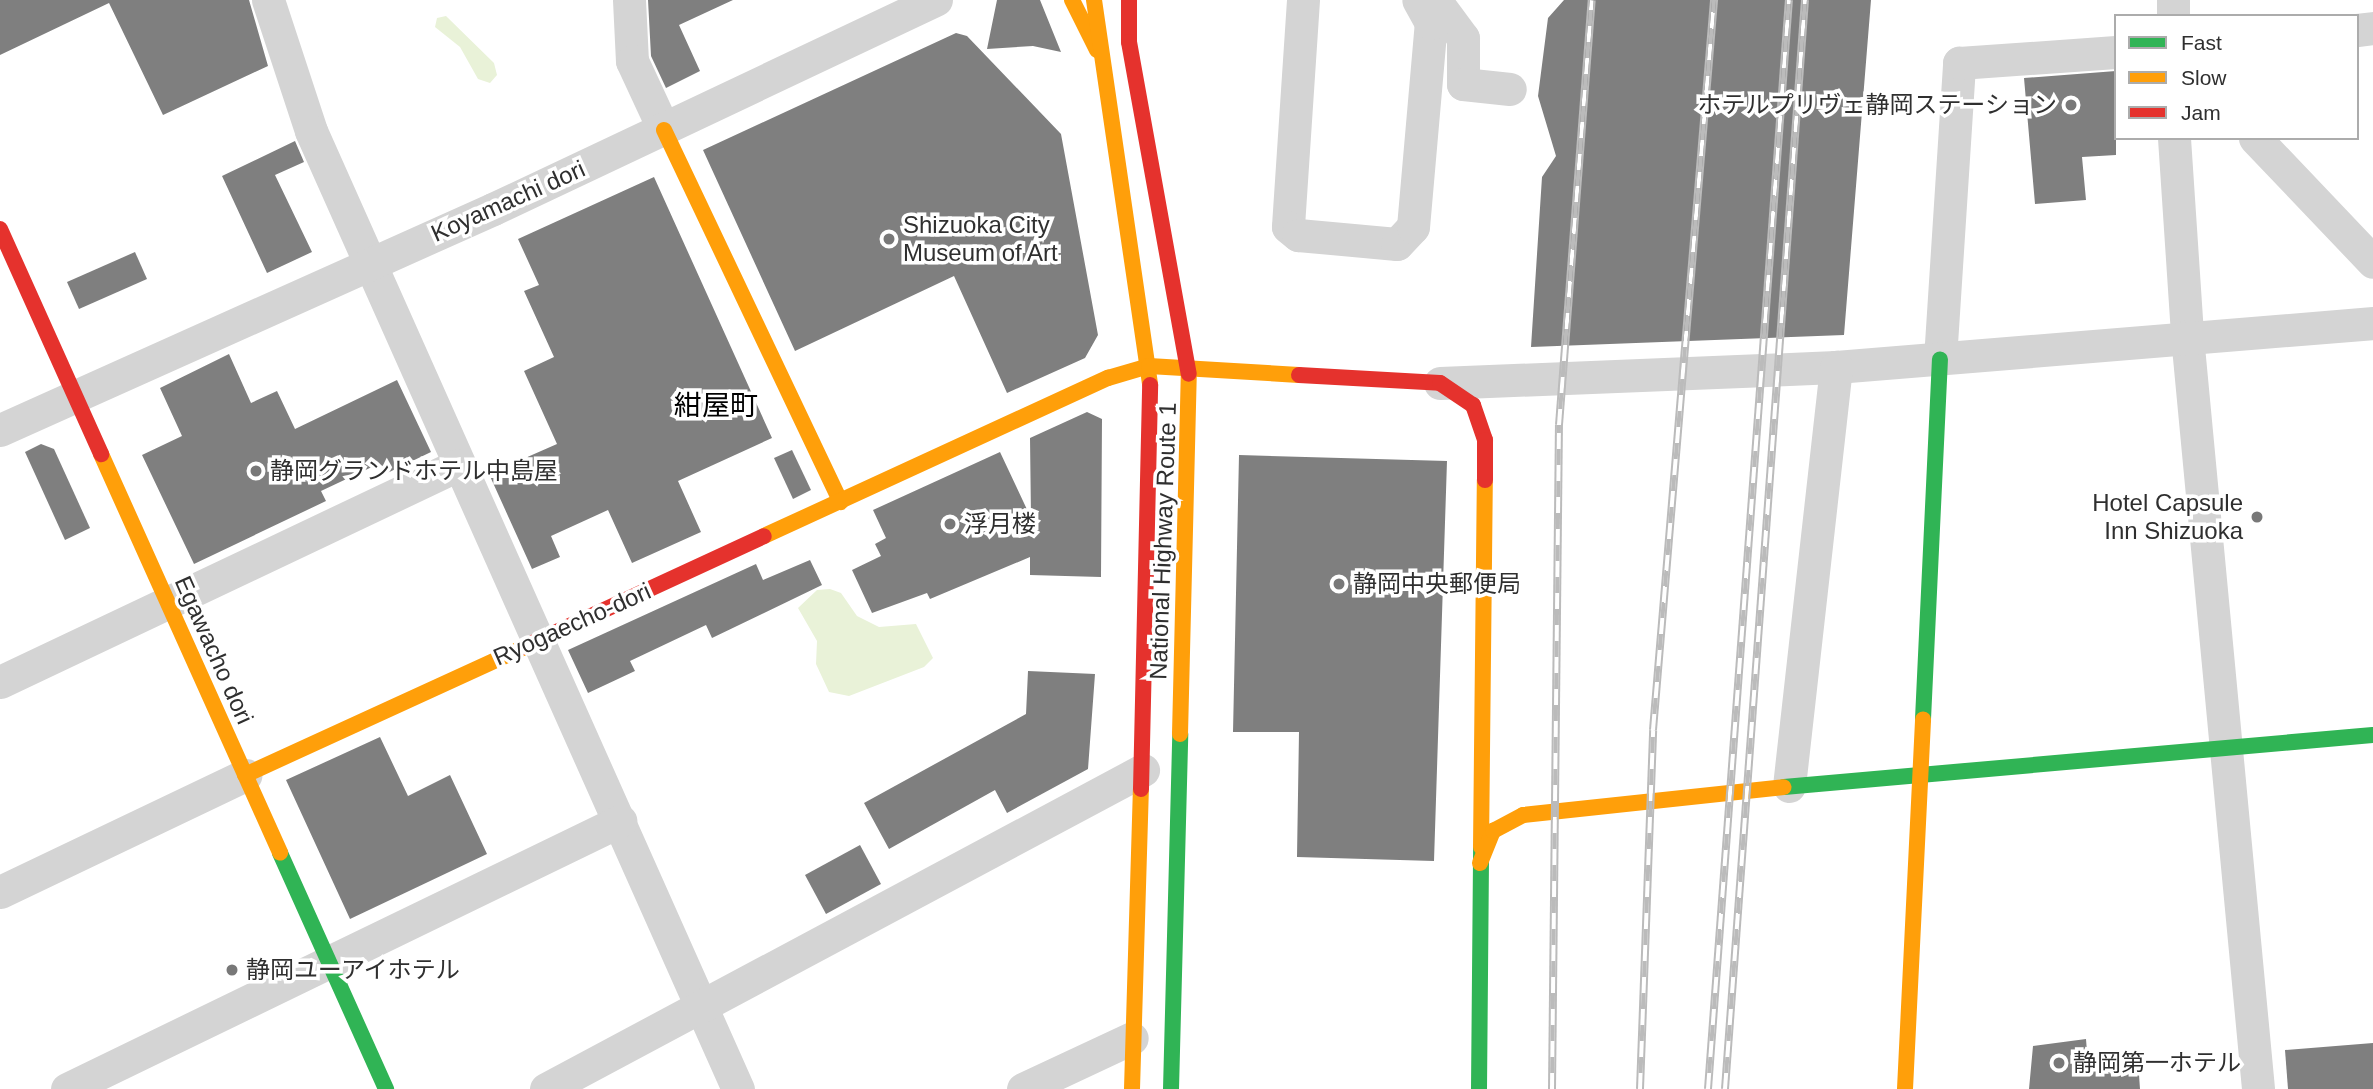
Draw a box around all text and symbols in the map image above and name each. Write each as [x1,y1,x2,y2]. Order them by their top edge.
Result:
legend [2114,14,2359,140]
text: Fast [2181,31,2222,54]
text: Slow [2181,66,2227,89]
place label: ホテルプリヴェ静岡ステーション [1697,91,2057,119]
marker: ホテルプリヴェ静岡ステーション [2063,97,2079,113]
text: Jam [2181,101,2221,124]
street label: Koyamachi dori [427,154,589,248]
place label: Shizuoka City Museum of Art [903,211,1059,267]
marker: Shizuoka City Museum of Art [881,231,897,247]
district label: 紺屋町 [674,389,758,423]
street label: National Highway Route 1 [1144,402,1182,680]
place label: 静岡グランドホテル中島屋 [270,457,558,485]
marker: 静岡グランドホテル中島屋 [248,463,264,479]
place label: Hotel Capsule Inn Shizuoka [2092,489,2243,545]
marker: Hotel Capsule Inn Shizuoka [2249,509,2265,525]
place label: 浮月楼 [964,510,1036,538]
marker: 浮月楼 [942,516,958,532]
place label: 静岡中央郵便局 [1353,570,1521,598]
street label: Egawacho dori [169,572,259,728]
street label: Ryogaecho-dori [489,576,655,672]
marker: 静岡中央郵便局 [1331,576,1347,592]
place label: 静岡ユーアイホテル [246,956,462,984]
marker: 静岡ユーアイホテル [224,962,240,978]
place label: 静岡第一ホテル [2073,1049,2241,1077]
marker: 静岡第一ホテル [2051,1055,2067,1071]

